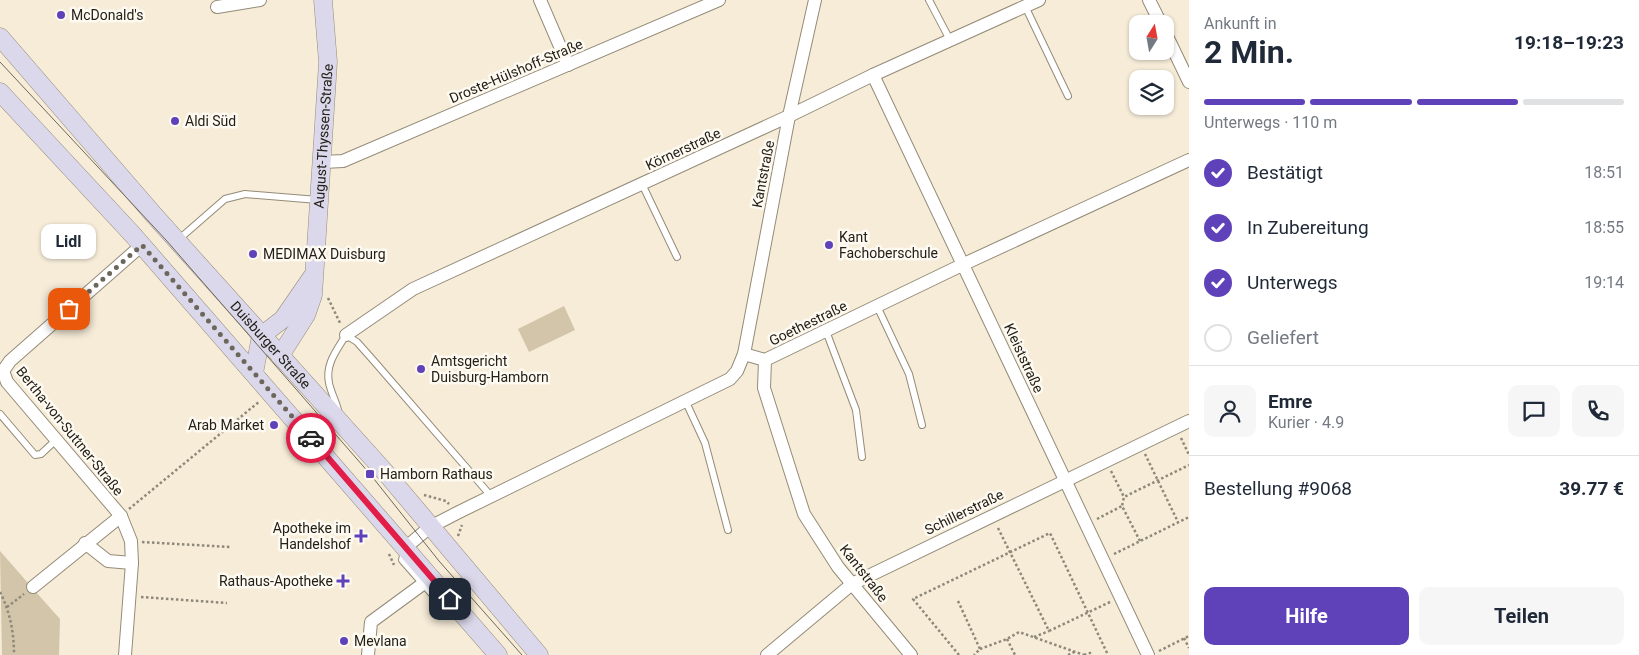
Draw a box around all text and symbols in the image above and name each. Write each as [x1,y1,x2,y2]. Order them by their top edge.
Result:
place label: McDonald's [71,7,144,23]
marker: McDonald's [55,9,67,21]
text: Ankunft in [1204,14,1277,33]
north arrow [1129,15,1174,60]
map controls [1129,15,1174,115]
text: 19:18–19:23 [1514,31,1624,54]
text: 2 Min. [1204,33,1294,71]
street label: Droste-Hülshoff-Straße [447,36,585,106]
street label: August-Thyssen-Straße [311,63,336,209]
button: layers [1129,70,1174,115]
place label: Aldi Süd [185,113,236,129]
text: Unterwegs · 110 m [1204,113,1337,132]
marker: Aldi Süd [169,115,181,127]
street label: Körnerstraße [643,125,723,173]
street label: Kantstraße [749,139,777,209]
icon: check [1204,159,1232,187]
text: Bestätigt [1247,161,1323,184]
text: 18:51 [1584,163,1624,182]
icon: check [1204,214,1232,242]
text: In Zubereitung [1247,216,1369,239]
text: 18:55 [1584,218,1624,237]
callout: Lidl [42,224,96,259]
place label: Kant Fachoberschule [839,229,938,261]
text: Lidl [55,232,82,251]
marker: Kant Fachoberschule [823,239,835,251]
place label: MEDIMAX Duisburg [263,246,386,262]
marker: MEDIMAX Duisburg [247,248,259,260]
icon: check [1204,269,1232,297]
text: Unterwegs [1247,271,1338,294]
text: 19:14 [1584,273,1624,292]
pin [48,288,90,330]
icon: bag [55,295,83,323]
street label: Goethestraße [767,297,849,349]
street label: Duisburger Straße [227,298,314,392]
street label: Kleiststraße [1001,321,1047,395]
text: Geliefert [1247,326,1319,349]
place label: Amtsgericht Duisburg-Hamborn [431,353,549,385]
street label: Bertha-von-Suttner-Straße [13,363,127,499]
marker: Amtsgericht Duisburg-Hamborn [415,363,427,375]
button: person [1204,385,1256,437]
button: chat [1508,385,1560,437]
button: phone [1572,385,1624,437]
text: Emre [1268,390,1312,413]
courier [286,413,336,463]
text: Kurier · 4.9 [1268,413,1344,432]
place label: Arab Market [188,417,264,433]
marker: Arab Market [268,419,280,431]
icon: car [297,424,325,452]
place label: Hamborn Rathaus [380,466,493,482]
marker: Hamborn Rathaus [364,468,376,480]
text: Bestellung #9068 [1204,477,1352,500]
text: 39.77 € [1559,477,1624,500]
street label: Schillerstraße [922,486,1006,538]
place label: Apotheke im Handelshof [273,520,351,552]
marker: Apotheke im Handelshof [355,530,367,542]
street label: Kantstraße [837,541,891,605]
place label: Rathaus-Apotheke [219,573,333,589]
marker: Rathaus-Apotheke [337,575,349,587]
pin [429,578,471,620]
icon: home [436,585,464,613]
button: Hilfe [1204,587,1409,645]
button: Teilen [1419,587,1624,645]
place label: Mevlana [354,633,407,649]
marker: Mevlana [338,635,350,647]

